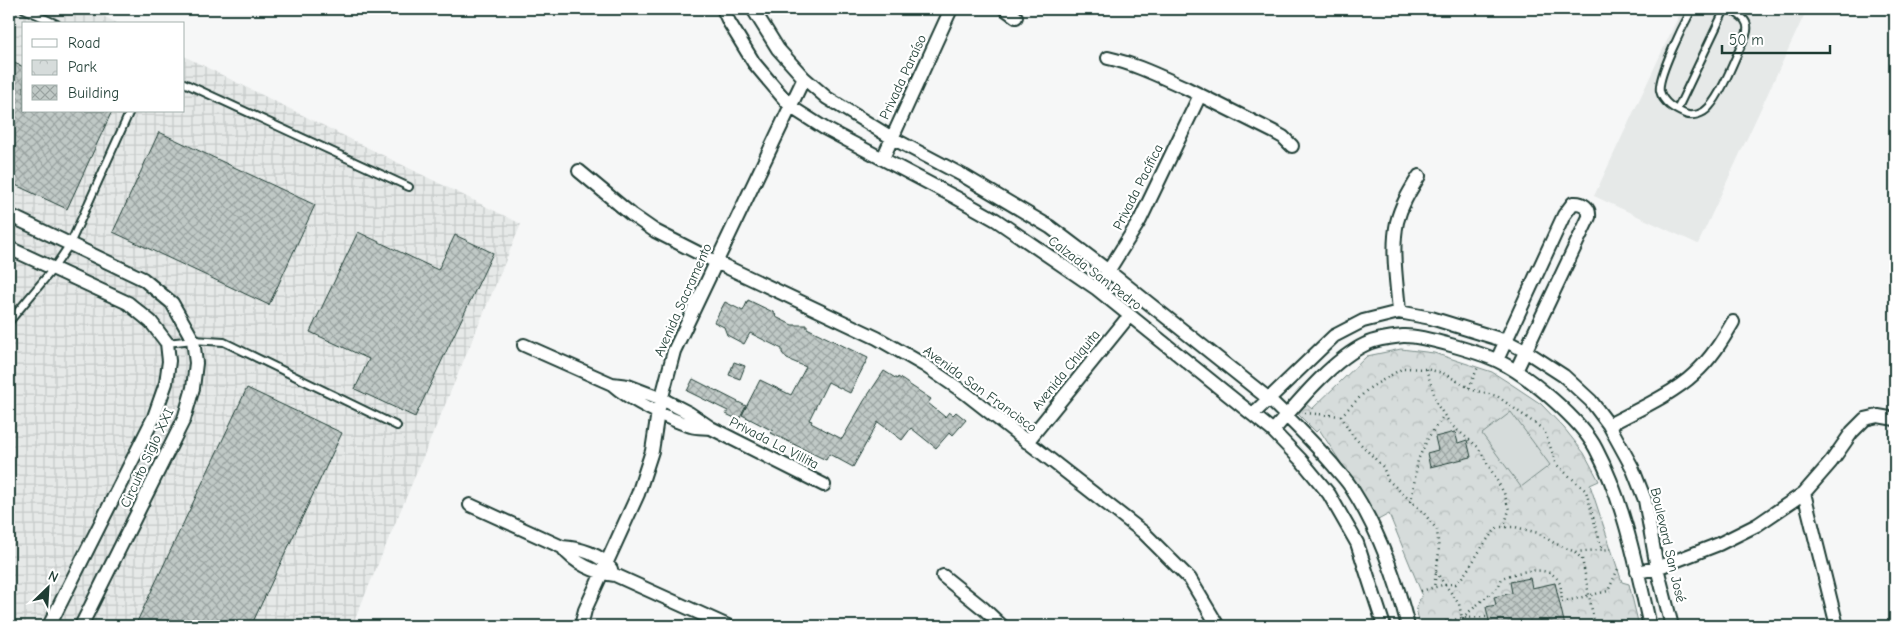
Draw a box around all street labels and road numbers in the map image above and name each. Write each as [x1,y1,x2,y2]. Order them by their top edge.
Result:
street label: Privada Paraíso [876,32,930,122]
street label: Privada Pacífica [1109,141,1167,233]
street label: Calzada San Pedro [1045,232,1145,314]
street label: Avenida Sacramento [650,241,716,359]
street label: Avenida Chiquita [1028,326,1104,414]
street label: Avenida San Francisco [920,342,1040,436]
street label: Circuito Siglo XXI [117,406,177,510]
street label: Privada La Villita [726,413,822,473]
street label: Boulevard San José [1647,486,1689,604]

